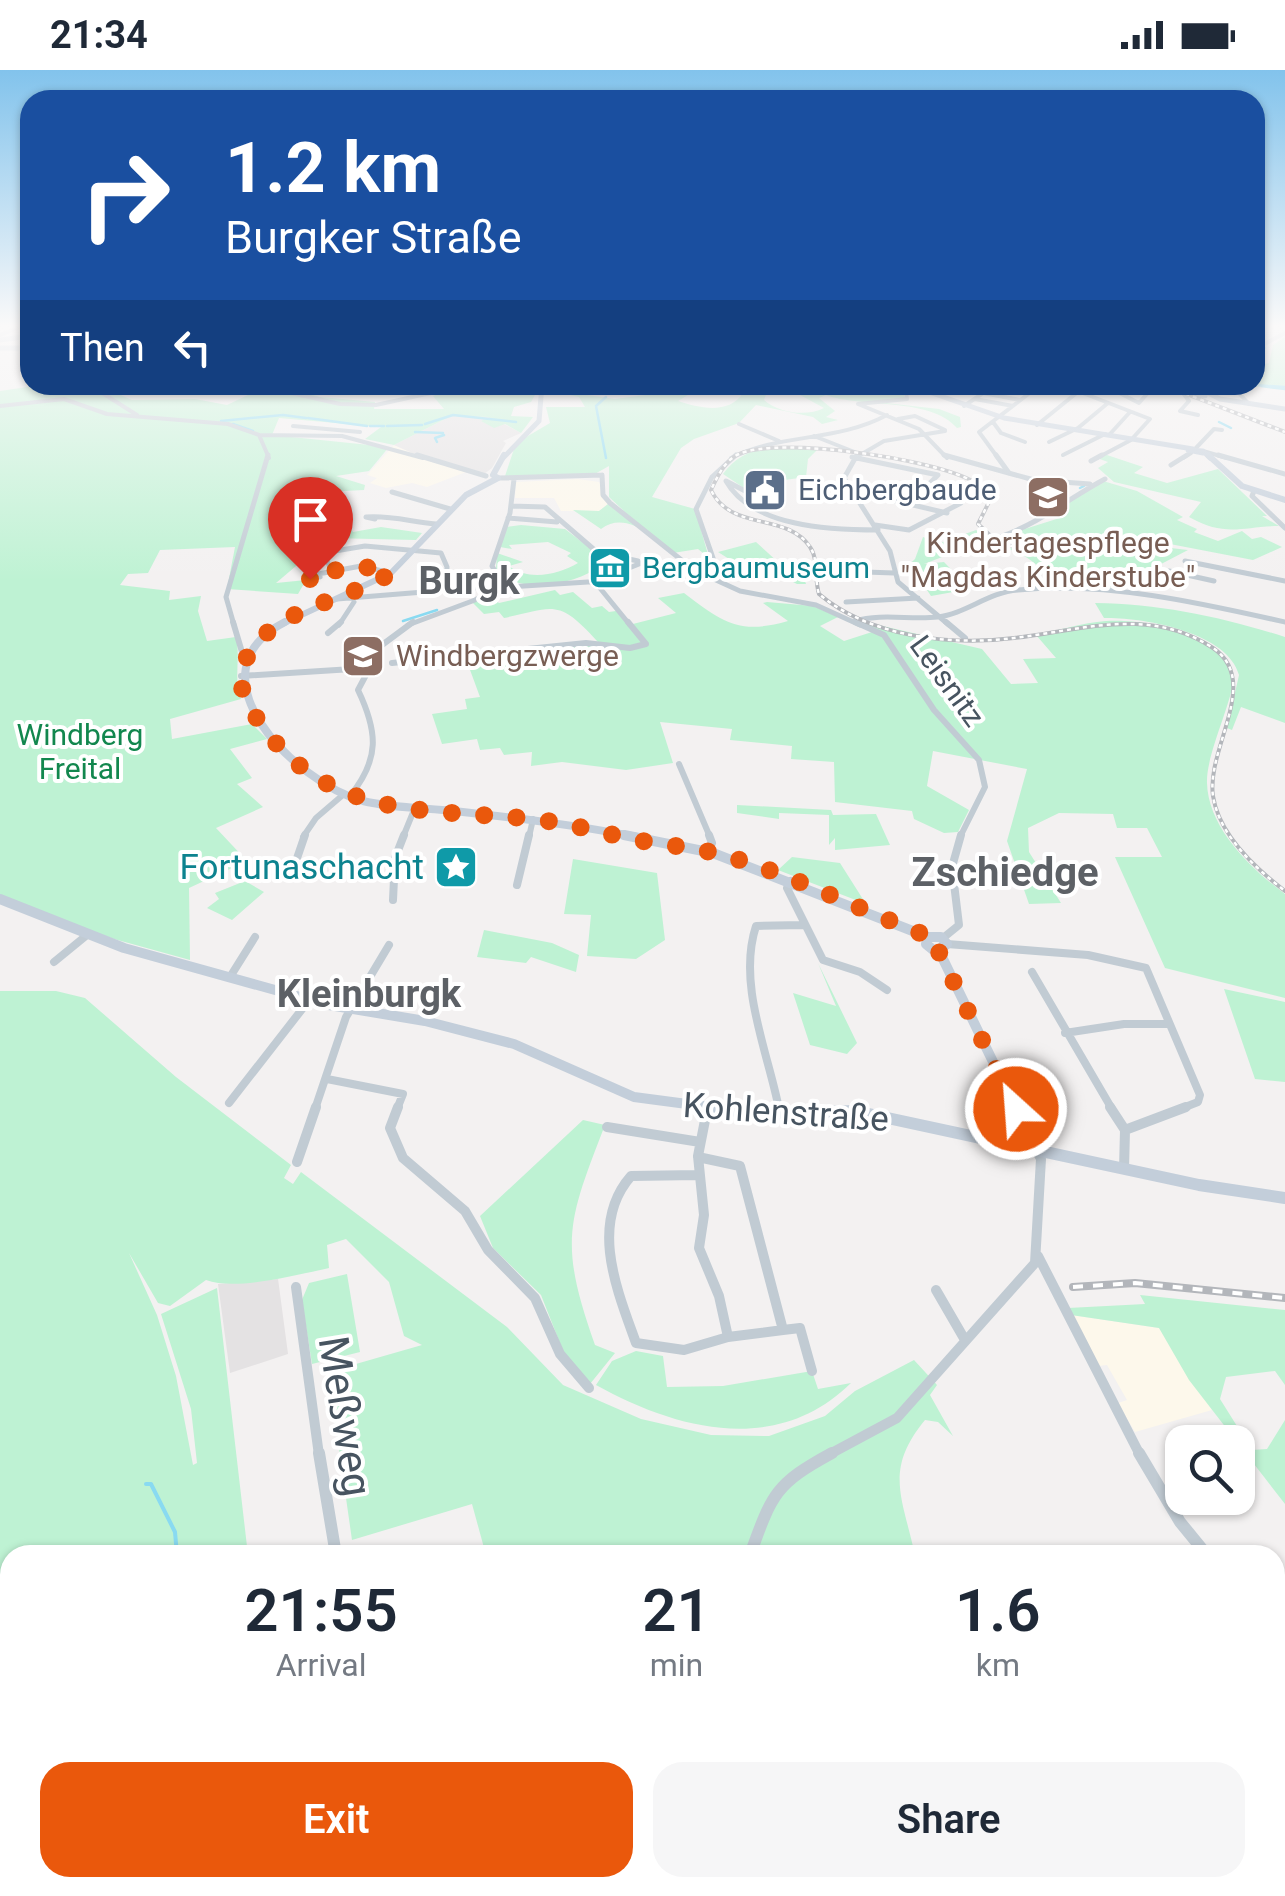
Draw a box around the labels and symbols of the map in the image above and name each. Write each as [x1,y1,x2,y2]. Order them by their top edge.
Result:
public building icon: Eichbergbaude [742,467,788,513]
place label: Eichbergbaude [798,472,997,507]
school or university icon: Kindertagespflege "Magdas Kinderstube" [1025,474,1071,520]
pin [268,477,353,580]
place label: Kindertagespflege "Magdas Kinderstube" [901,525,1195,594]
museum icon: Bergbaumuseum [587,545,633,591]
place label: Bergbaumuseum [642,550,870,585]
district label: Burgk [418,559,520,603]
street label: Leisnitz [903,629,992,733]
school or university icon: Windbergzwerge [340,633,386,679]
place label: Windbergzwerge [396,638,619,673]
park label: Windberg Freital [17,717,143,786]
place icon: Fortunaschacht [433,844,479,890]
place label: Fortunaschacht [179,847,424,888]
district label: Zschiedge [911,849,1099,896]
district label: Kleinburgk [277,972,462,1016]
position arrow [964,1057,1068,1161]
street label: Kohlenstraße [682,1085,890,1140]
street label: Meßweg [309,1333,382,1500]

